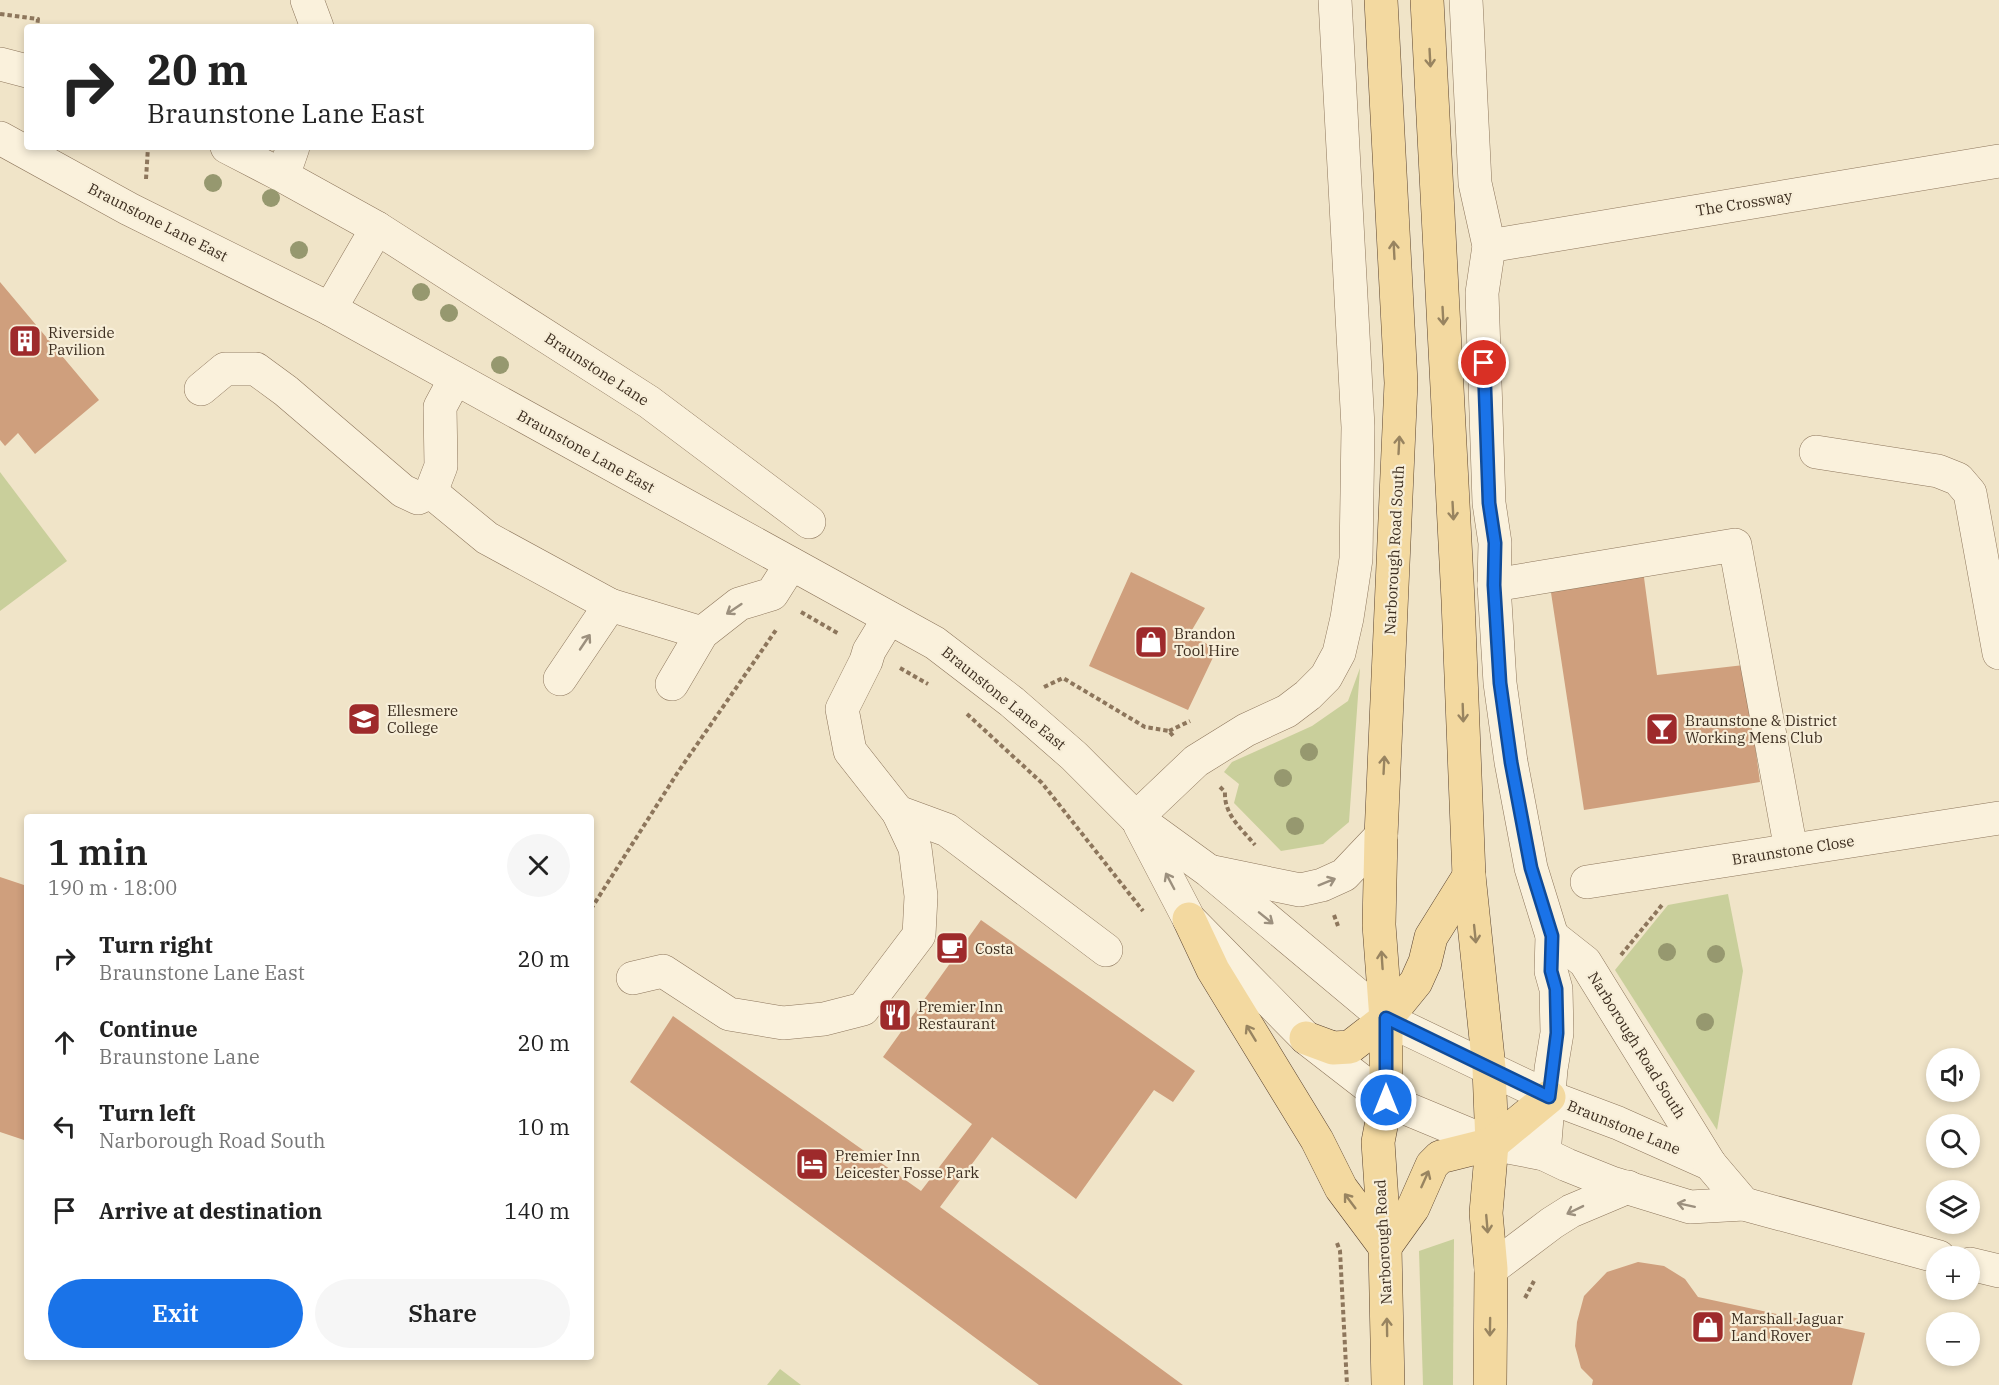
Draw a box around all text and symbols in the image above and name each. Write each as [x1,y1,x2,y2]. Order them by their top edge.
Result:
text: 20 m [147,42,248,97]
icon: right [48,48,126,126]
one-way arrow [1424,48,1435,68]
text: Braunstone Lane East [147,95,425,130]
street label: Braunstone Lane East [85,179,231,265]
street label: The Crossway [1694,186,1794,220]
one-way arrow [1389,240,1400,260]
one-way arrow [1438,306,1449,326]
building icon: Riverside Pavilion [7,323,43,359]
place label: Riverside Pavilion [48,323,115,359]
street label: Braunstone Lane [541,328,653,410]
pin [1458,337,1509,388]
icon: arrive [1467,346,1500,379]
street label: Braunstone Lane East [514,405,658,497]
one-way arrow [1393,435,1404,455]
street label: Narborough Road South [1380,465,1408,635]
one-way arrow [1448,500,1459,520]
one-way arrow [727,603,743,615]
shop icon: Brandon Tool Hire [1133,624,1169,660]
place label: Brandon Tool Hire [1174,624,1239,660]
one-way arrow [578,633,591,650]
street label: Braunstone Lane East [938,642,1070,754]
school or university icon: Ellesmere College [346,701,382,737]
place label: Ellesmere College [387,701,458,737]
one-way arrow [1457,702,1469,722]
bar icon: Braunstone & District Working Mens Club [1644,711,1680,747]
place label: Braunstone & District Working Mens Club [1685,711,1837,747]
one-way arrow [1378,756,1390,776]
text: 1 min [48,828,148,875]
street label: Braunstone Close [1730,831,1856,869]
button: close [507,834,570,897]
one-way arrow [1164,873,1175,891]
text: 190 m · 18:00 [48,874,177,901]
one-way arrow [1317,876,1336,887]
one-way arrow [1258,911,1274,924]
one-way arrow [1470,923,1481,943]
text: Turn right [99,930,213,959]
cafe icon: Costa [934,930,970,966]
place label: Costa [975,939,1014,958]
icon: right [48,942,81,975]
text: 20 m [518,944,570,973]
one-way arrow [1376,951,1387,971]
text: Braunstone Lane East [99,959,305,986]
street label: Narborough Road South [1584,968,1690,1122]
restaurant icon: Premier Inn Restaurant [877,997,913,1033]
place label: Premier Inn Restaurant [918,997,1004,1033]
text: Continue [99,1014,198,1043]
one-way arrow [1245,1025,1257,1042]
icon: ahead [48,1026,81,1059]
text: 20 m [518,1028,570,1057]
text: Braunstone Lane [99,1043,260,1070]
map controls [1926,1048,1980,1366]
button: sound [1926,1048,1980,1102]
position arrow [1354,1068,1418,1132]
street label: Braunstone Lane [1565,1096,1683,1158]
text: Turn left [99,1098,195,1127]
icon: left [48,1110,81,1143]
text: 10 m [518,1112,570,1141]
button: search [1926,1114,1980,1168]
text: Narborough Road South [99,1127,326,1154]
hotel icon: Premier Inn Leicester Fosse Park [794,1146,830,1182]
place label: Premier Inn Leicester Fosse Park [835,1146,979,1182]
one-way arrow [1420,1171,1432,1189]
street label: Narborough Road [1370,1179,1396,1305]
button: layers [1926,1180,1980,1234]
one-way arrow [1344,1193,1356,1209]
icon: arrive [48,1194,81,1227]
text: Arrive at destination [99,1196,322,1225]
text: 140 m [504,1196,570,1225]
one-way arrow [1677,1199,1696,1210]
one-way arrow [1566,1205,1584,1217]
one-way arrow [1482,1213,1493,1233]
button: + [1926,1246,1980,1300]
button: Exit [48,1279,303,1348]
button: Share [315,1279,570,1348]
shop icon: Marshall Jaguar Land Rover [1690,1309,1726,1345]
place label: Marshall Jaguar Land Rover [1731,1309,1844,1345]
button: − [1926,1312,1980,1366]
one-way arrow [1381,1317,1393,1337]
one-way arrow [1484,1317,1496,1337]

